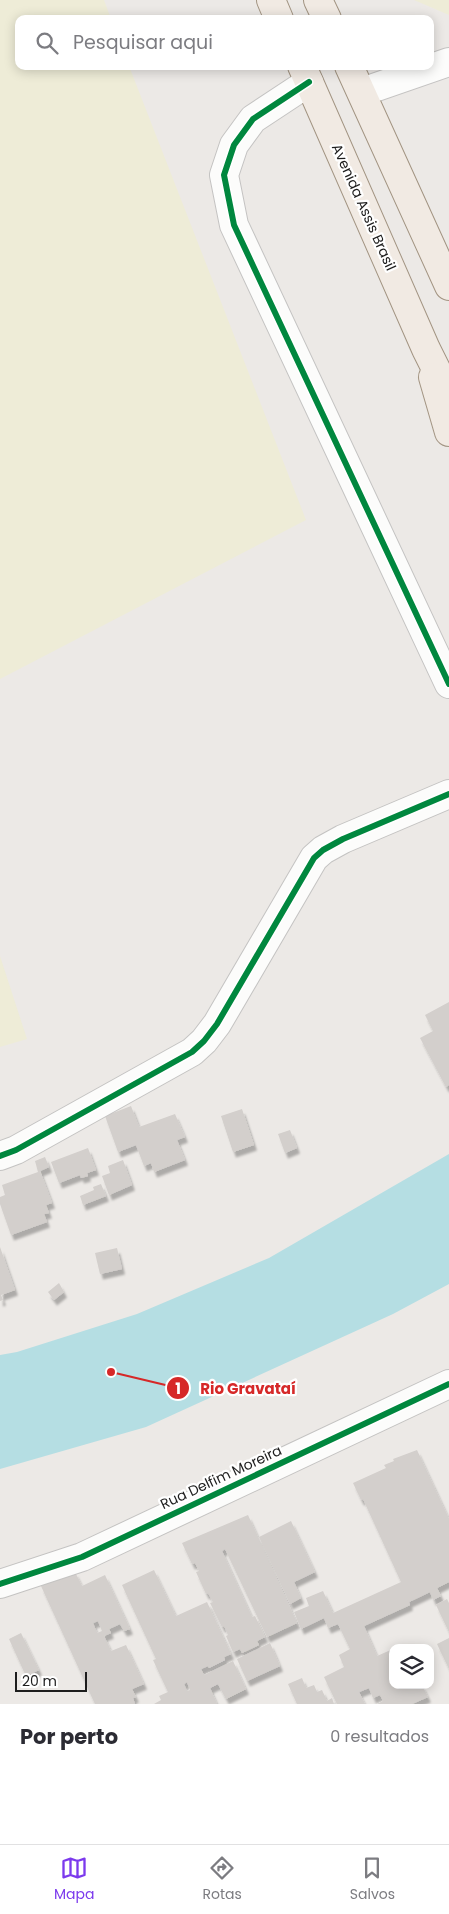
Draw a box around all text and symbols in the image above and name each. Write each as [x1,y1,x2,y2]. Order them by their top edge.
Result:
search box [15,15,434,70]
icon: search [33,29,61,57]
text: Pesquisar aqui [73,29,213,56]
street label: Avenida Assis Brasil [327,140,401,274]
callout: Rio Gravataí [165,1373,306,1403]
text: 1 [175,1378,181,1399]
text: Rio Gravataí [200,1378,296,1399]
street label: Rua Delfim Moreira [157,1440,285,1514]
map controls [389,1644,434,1689]
button: layers [389,1644,434,1689]
scale bar [15,1669,88,1692]
text: 20 m [22,1671,57,1691]
text: Por perto [20,1722,118,1751]
text: 0 resultados [330,1725,429,1748]
tab: Mapa [54,1854,94,1905]
tab: Rotas [202,1854,242,1905]
tab: Salvos [350,1854,395,1905]

